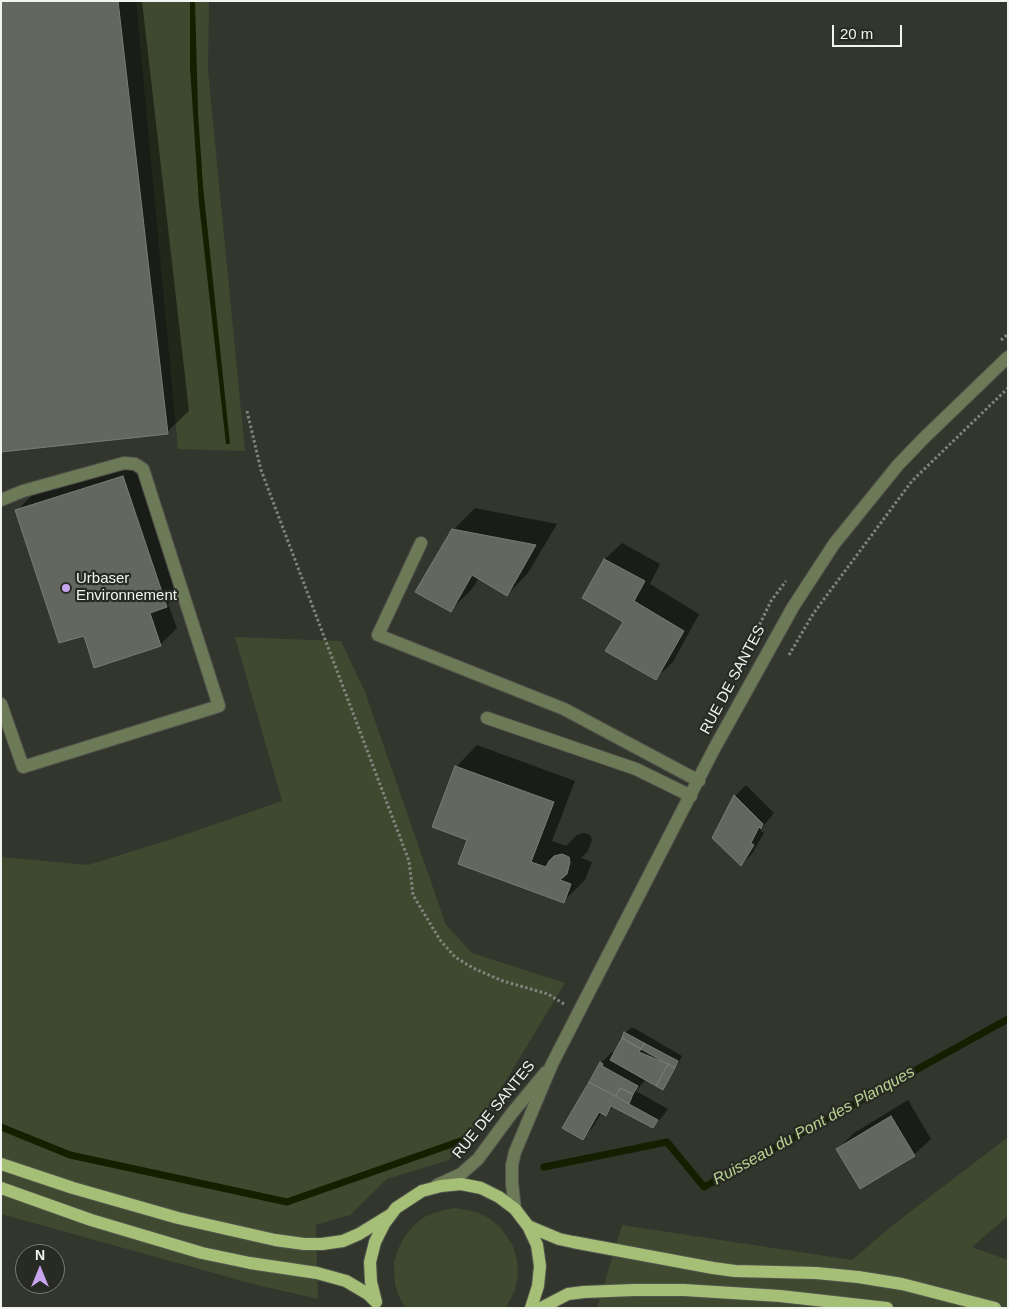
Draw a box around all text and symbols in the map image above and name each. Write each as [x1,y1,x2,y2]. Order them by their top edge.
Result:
scale bar [834,15,904,47]
text: 20 m [840,25,873,42]
place label: Urbaser Environnement [76,570,177,605]
marker: Urbaser Environnement [60,582,72,594]
street label: RUE DE SANTES [697,622,769,738]
street label: RUE DE SANTES [449,1057,539,1163]
water label: Ruisseau du Pont des Planques [710,1062,918,1190]
north arrow [15,1244,65,1294]
text: N [35,1247,45,1263]

